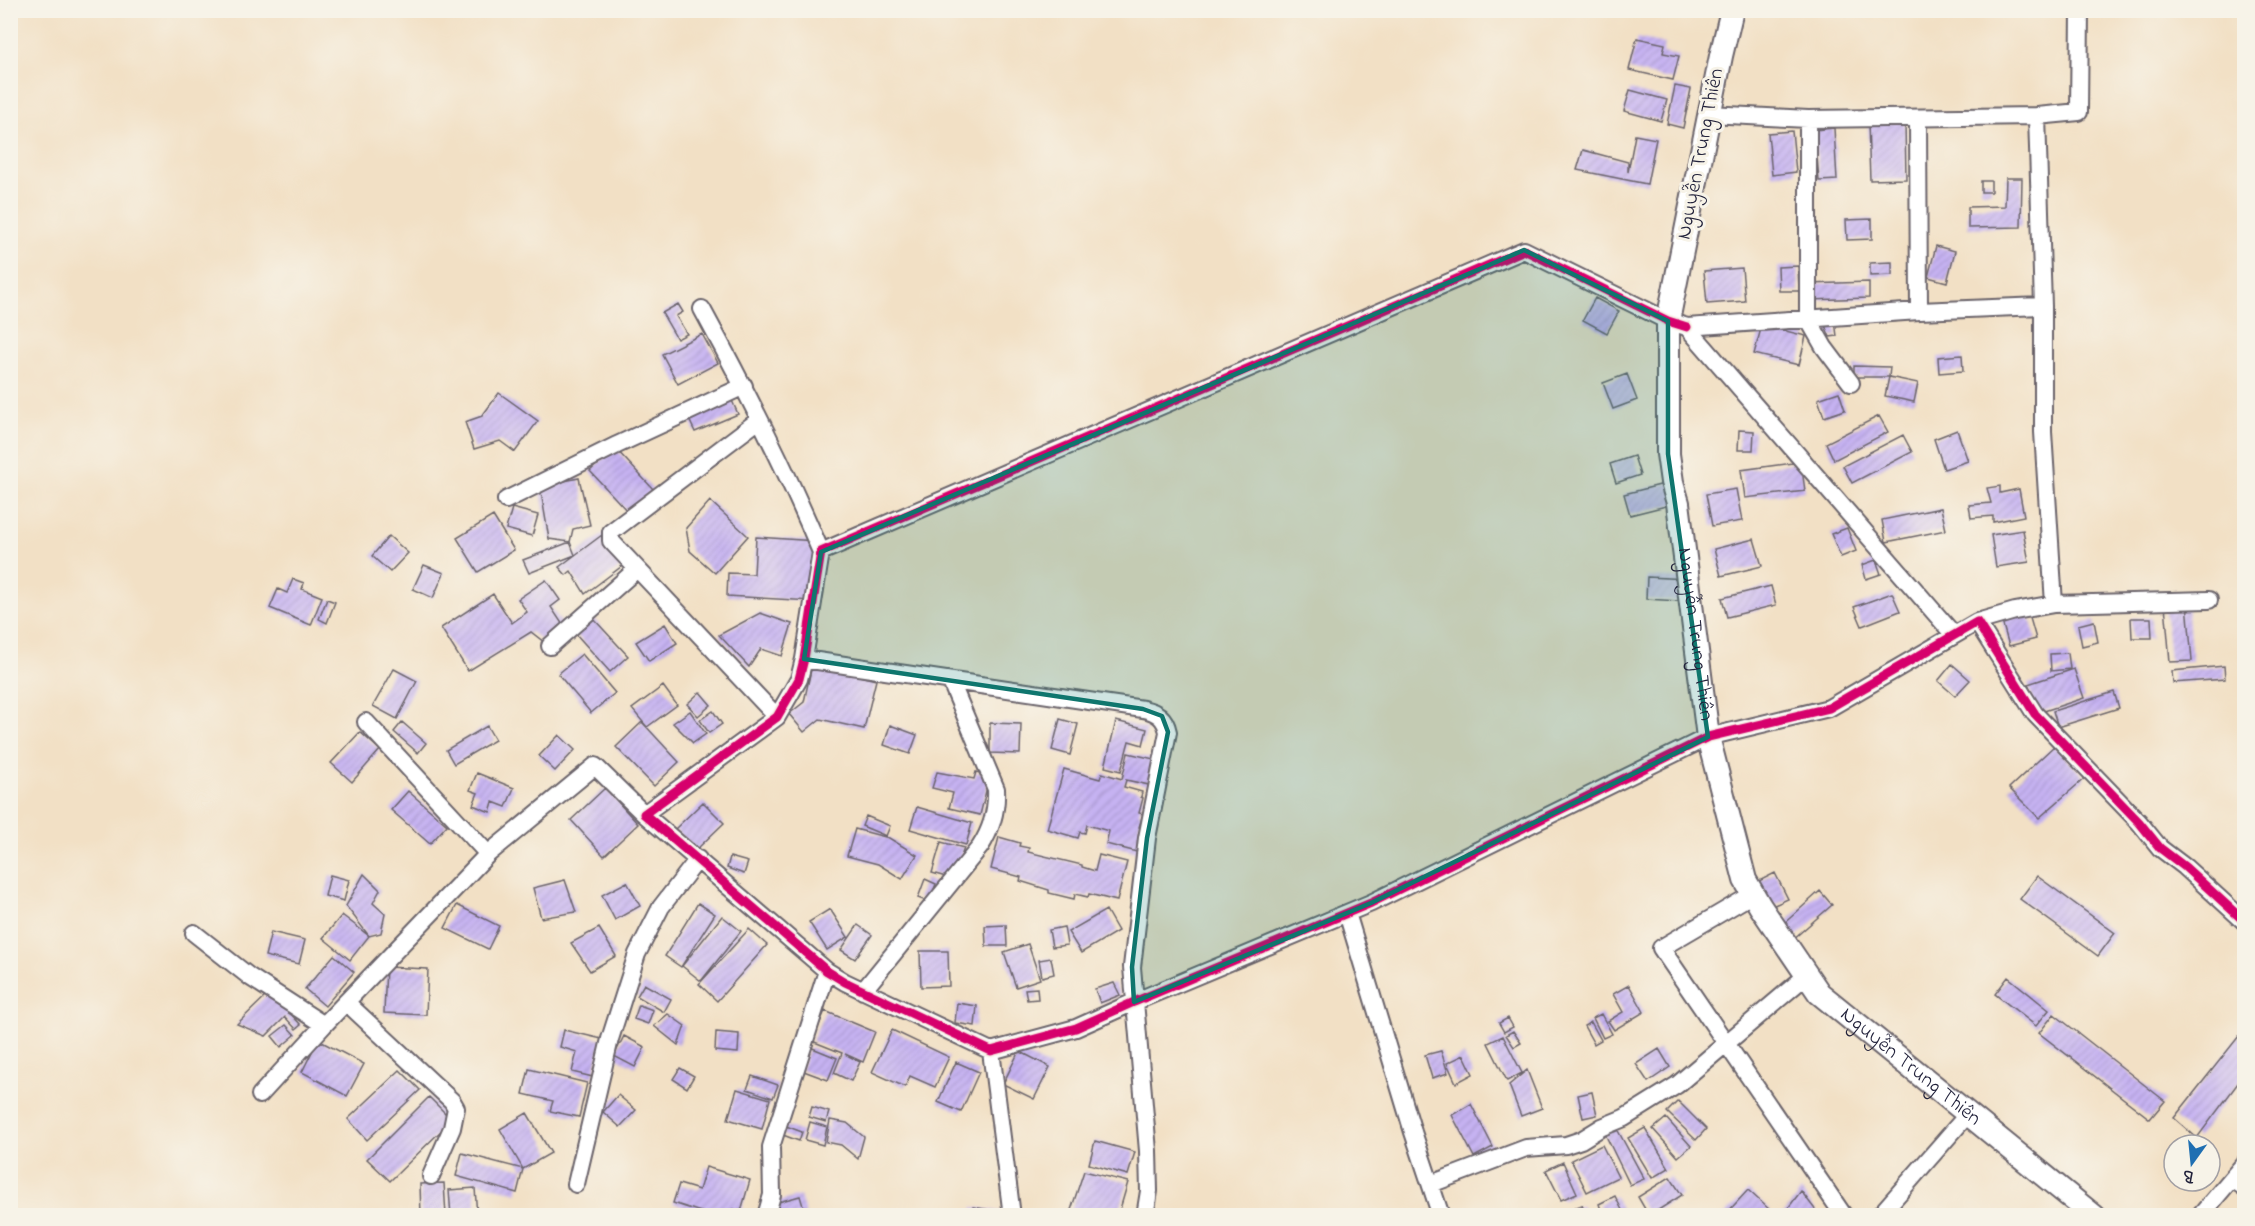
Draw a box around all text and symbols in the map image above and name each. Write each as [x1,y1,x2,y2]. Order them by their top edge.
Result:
street label: Nguyễn Trung Thiên [1670,66,1734,243]
street label: Nguyễn Trung Thiên [1669,546,1721,723]
street label: Nguyễn Trung Thiên [1833,1001,1987,1134]
north arrow [2162,1133,2222,1193]
text: B [2180,1163,2198,1189]

